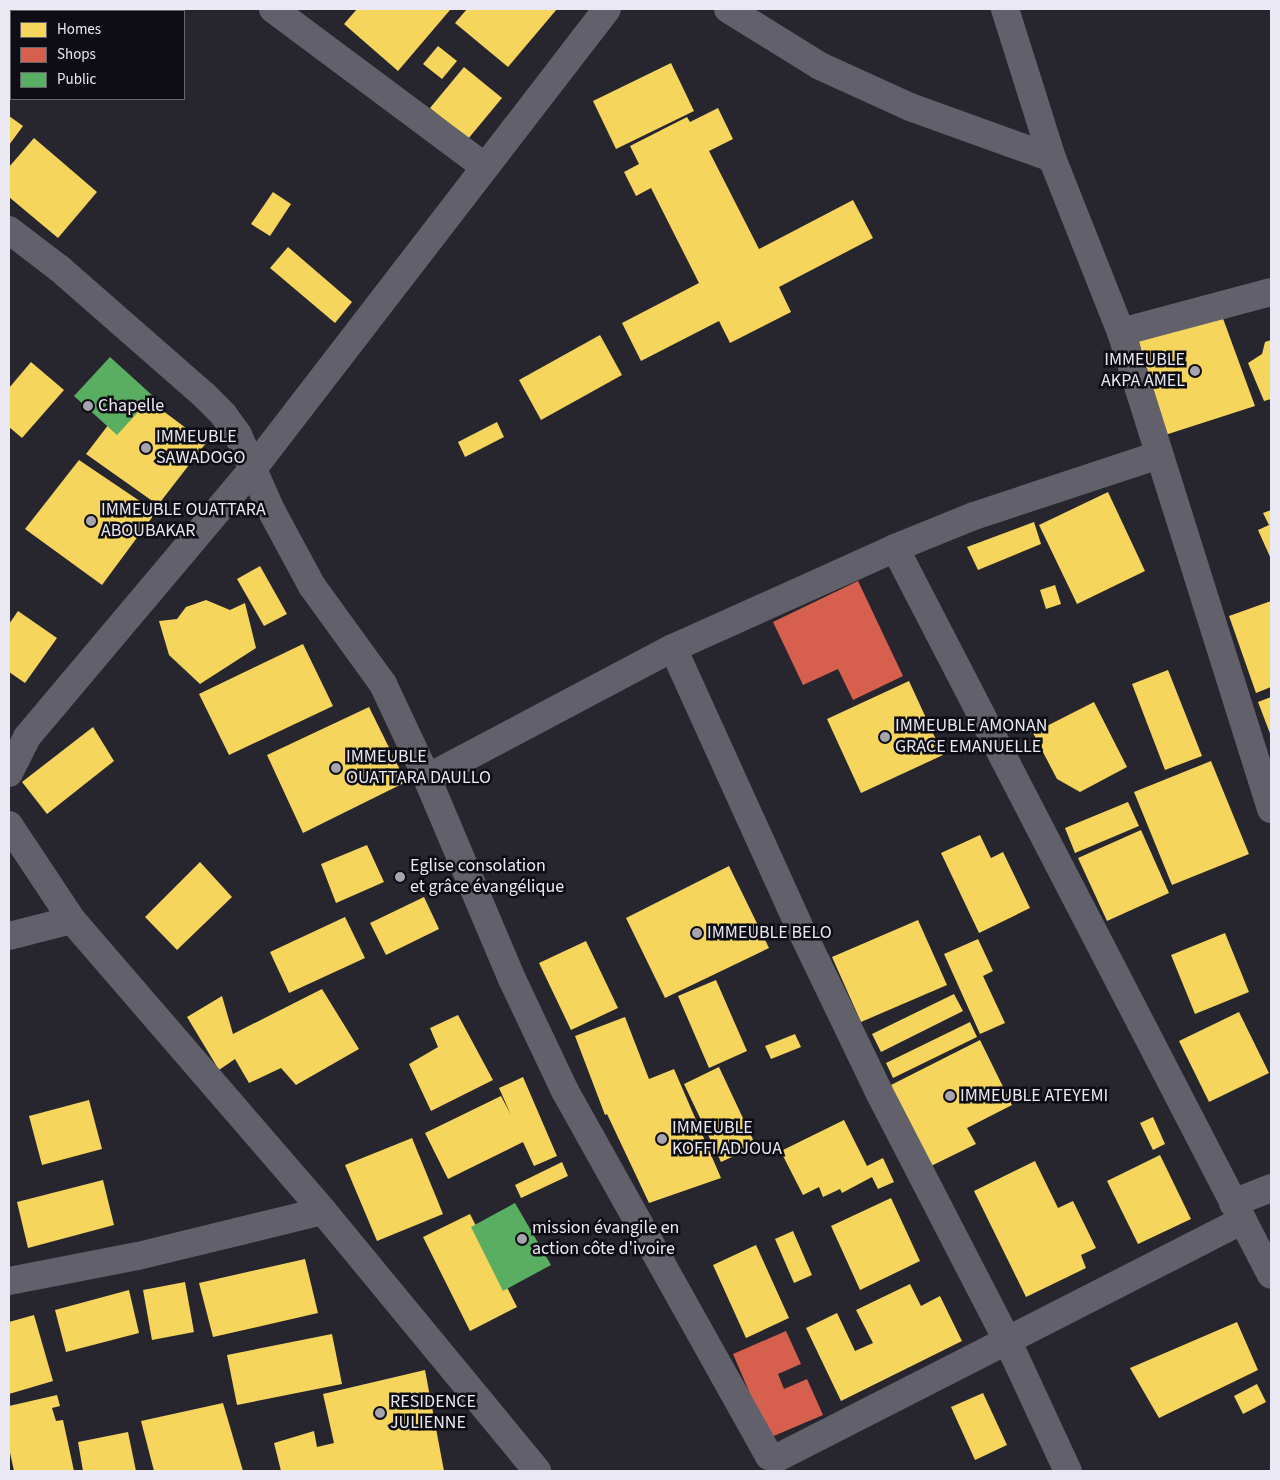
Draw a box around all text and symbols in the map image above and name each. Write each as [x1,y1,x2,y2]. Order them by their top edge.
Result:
legend [10,10,185,100]
text: Homes [57,19,101,40]
text: Shops [57,44,96,65]
text: Public [57,69,96,90]
place label: IMMEUBLE AKPA AMEL [1101,350,1185,392]
marker: IMMEUBLE AKPA AMEL [1189,365,1201,377]
place label: Chapelle [98,395,164,417]
marker: Chapelle [82,400,94,412]
place label: IMMEUBLE SAWADOGO [156,427,245,469]
marker: IMMEUBLE SAWADOGO [140,442,152,454]
place label: IMMEUBLE OUATTARA ABOUBAKAR [101,500,266,542]
marker: IMMEUBLE OUATTARA ABOUBAKAR [85,515,97,527]
place label: IMMEUBLE AMONAN GRACE EMANUELLE [895,716,1047,759]
marker: IMMEUBLE AMONAN GRACE EMANUELLE [879,731,891,743]
place label: IMMEUBLE OUATTARA DAULLO [346,747,491,790]
marker: IMMEUBLE OUATTARA DAULLO [330,762,342,774]
place label: Eglise consolation et grâce évangélique [410,856,564,899]
marker: Eglise consolation et grâce évangélique [394,871,406,883]
place label: IMMEUBLE BELO [707,922,832,944]
marker: IMMEUBLE BELO [691,927,703,939]
place label: IMMEUBLE ATEYEMI [960,1085,1108,1107]
marker: IMMEUBLE ATEYEMI [944,1090,956,1102]
place label: IMMEUBLE KOFFI ADJOUA [672,1118,782,1160]
marker: IMMEUBLE KOFFI ADJOUA [656,1133,668,1145]
place label: mission évangile en action côte d'ivoire [532,1218,679,1260]
marker: mission évangile en action côte d'ivoire [516,1233,528,1245]
place label: RESIDENCE JULIENNE [390,1392,476,1435]
marker: RESIDENCE JULIENNE [374,1407,386,1419]

